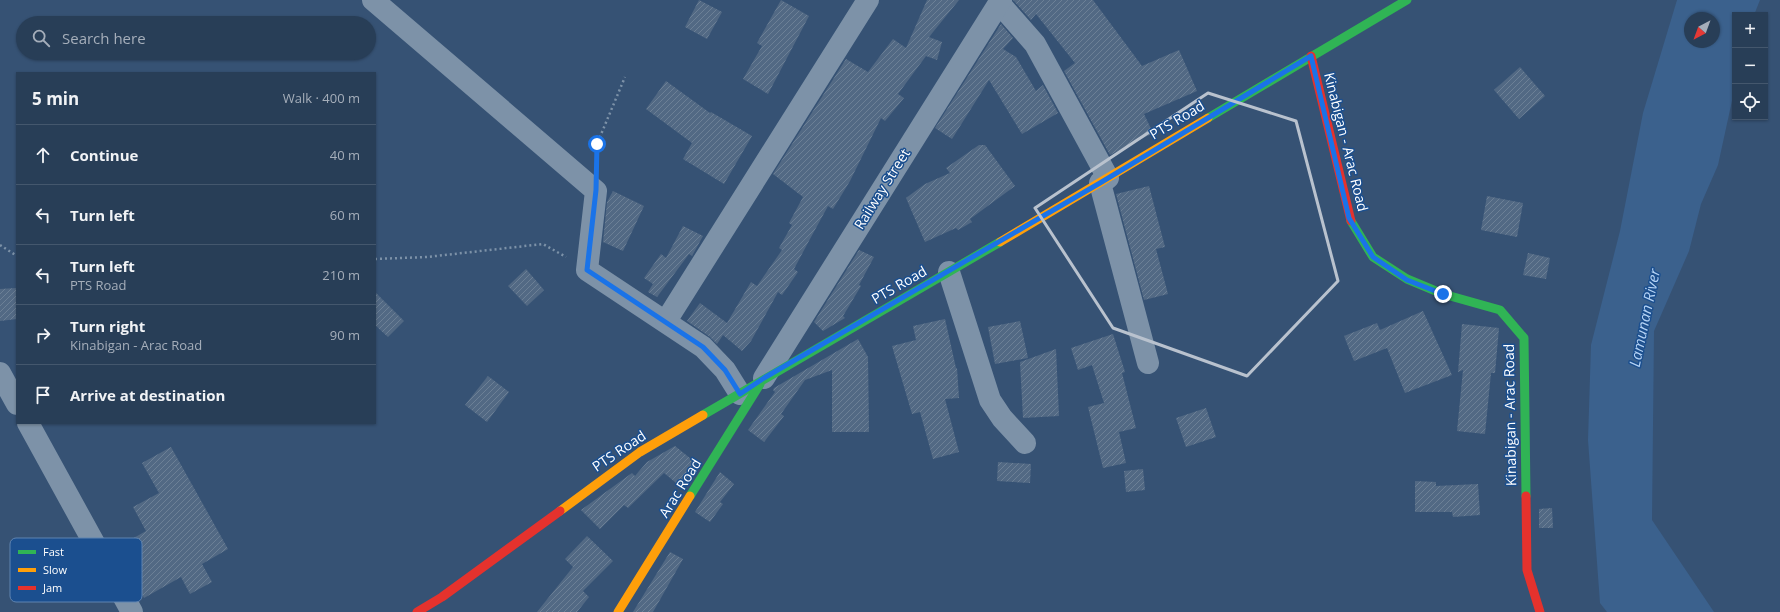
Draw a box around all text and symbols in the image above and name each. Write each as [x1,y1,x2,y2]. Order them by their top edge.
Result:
north arrow [1684,12,1720,48]
map controls [1732,12,1768,120]
button: + [1732,12,1768,48]
search box [16,16,376,60]
icon: search [30,27,52,49]
text: Search here [62,28,146,48]
button: − [1732,48,1768,84]
street label: Kinabigan - Arac Road [1320,70,1373,213]
button: locate [1732,84,1768,120]
text: 5 min [32,87,79,110]
text: Walk · 400 m [283,89,360,107]
street label: PTS Road [1146,96,1208,143]
route start [588,135,606,153]
icon: ahead [32,144,54,166]
text: Continue [70,145,138,165]
street label: Railway Street [849,145,914,233]
text: 40 m [330,146,360,164]
icon: left [32,204,54,226]
text: Turn left [70,205,135,225]
text: 60 m [330,206,360,224]
text: Turn left [70,256,135,276]
street label: PTS Road [868,261,930,308]
icon: left [32,264,54,286]
text: 210 m [322,266,360,284]
water label: Lamunan River [1624,266,1664,369]
text: PTS Road [70,276,127,294]
route end [1434,285,1452,303]
text: Turn right [70,316,145,336]
icon: right [32,324,54,346]
text: 90 m [330,326,360,344]
text: Kinabigan - Arac Road [70,336,202,354]
street label: Kinabigan - Arac Road [1499,344,1520,486]
icon: arrive [32,384,54,406]
text: Arrive at destination [70,385,225,405]
street label: PTS Road [588,426,649,475]
street label: Arac Road [654,455,705,521]
legend [10,538,142,602]
text: Fast [43,544,64,559]
text: Slow [43,562,67,577]
text: Jam [42,580,62,595]

